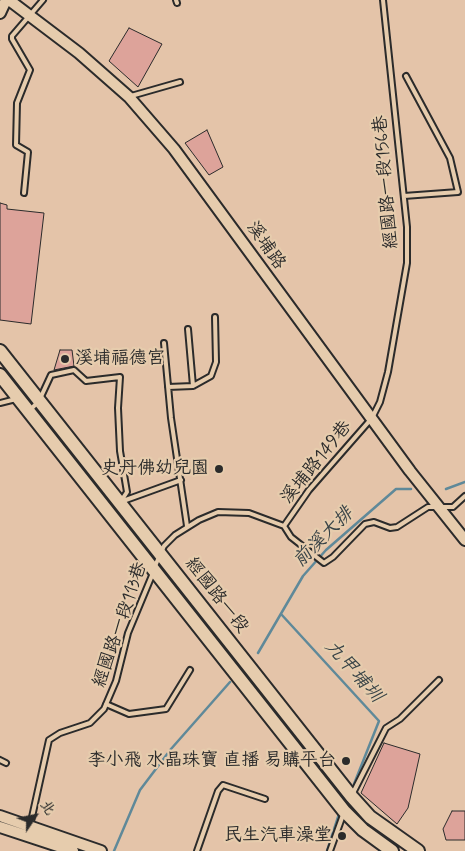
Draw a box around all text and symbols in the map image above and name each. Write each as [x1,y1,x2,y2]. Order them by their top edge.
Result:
street label: 經國路一段156巷 [370,114,404,250]
street label: 溪埔路 [241,218,289,274]
place label: 溪埔福德宮 [75,348,165,370]
marker: 溪埔福德宮 [59,353,71,365]
street label: 溪埔路149巷 [277,417,357,509]
place label: 史丹佛幼兒園 [101,458,209,480]
marker: 史丹佛幼兒園 [213,463,225,475]
water label: 前溪大排 [289,503,359,573]
street label: 經國路一段 [180,554,252,638]
street label: 經國路一段113巷 [89,559,153,691]
water label: 九甲埔圳 [319,636,387,708]
place label: 李小飛 水晶珠寶 直播 易購平台 [87,750,336,772]
marker: 李小飛 水晶珠寶 直播 易購平台 [340,755,352,767]
north arrow [10,791,60,841]
text: 北 [36,797,59,818]
place label: 民生汽車澡堂 [224,825,332,847]
marker: 民生汽車澡堂 [336,830,348,842]

